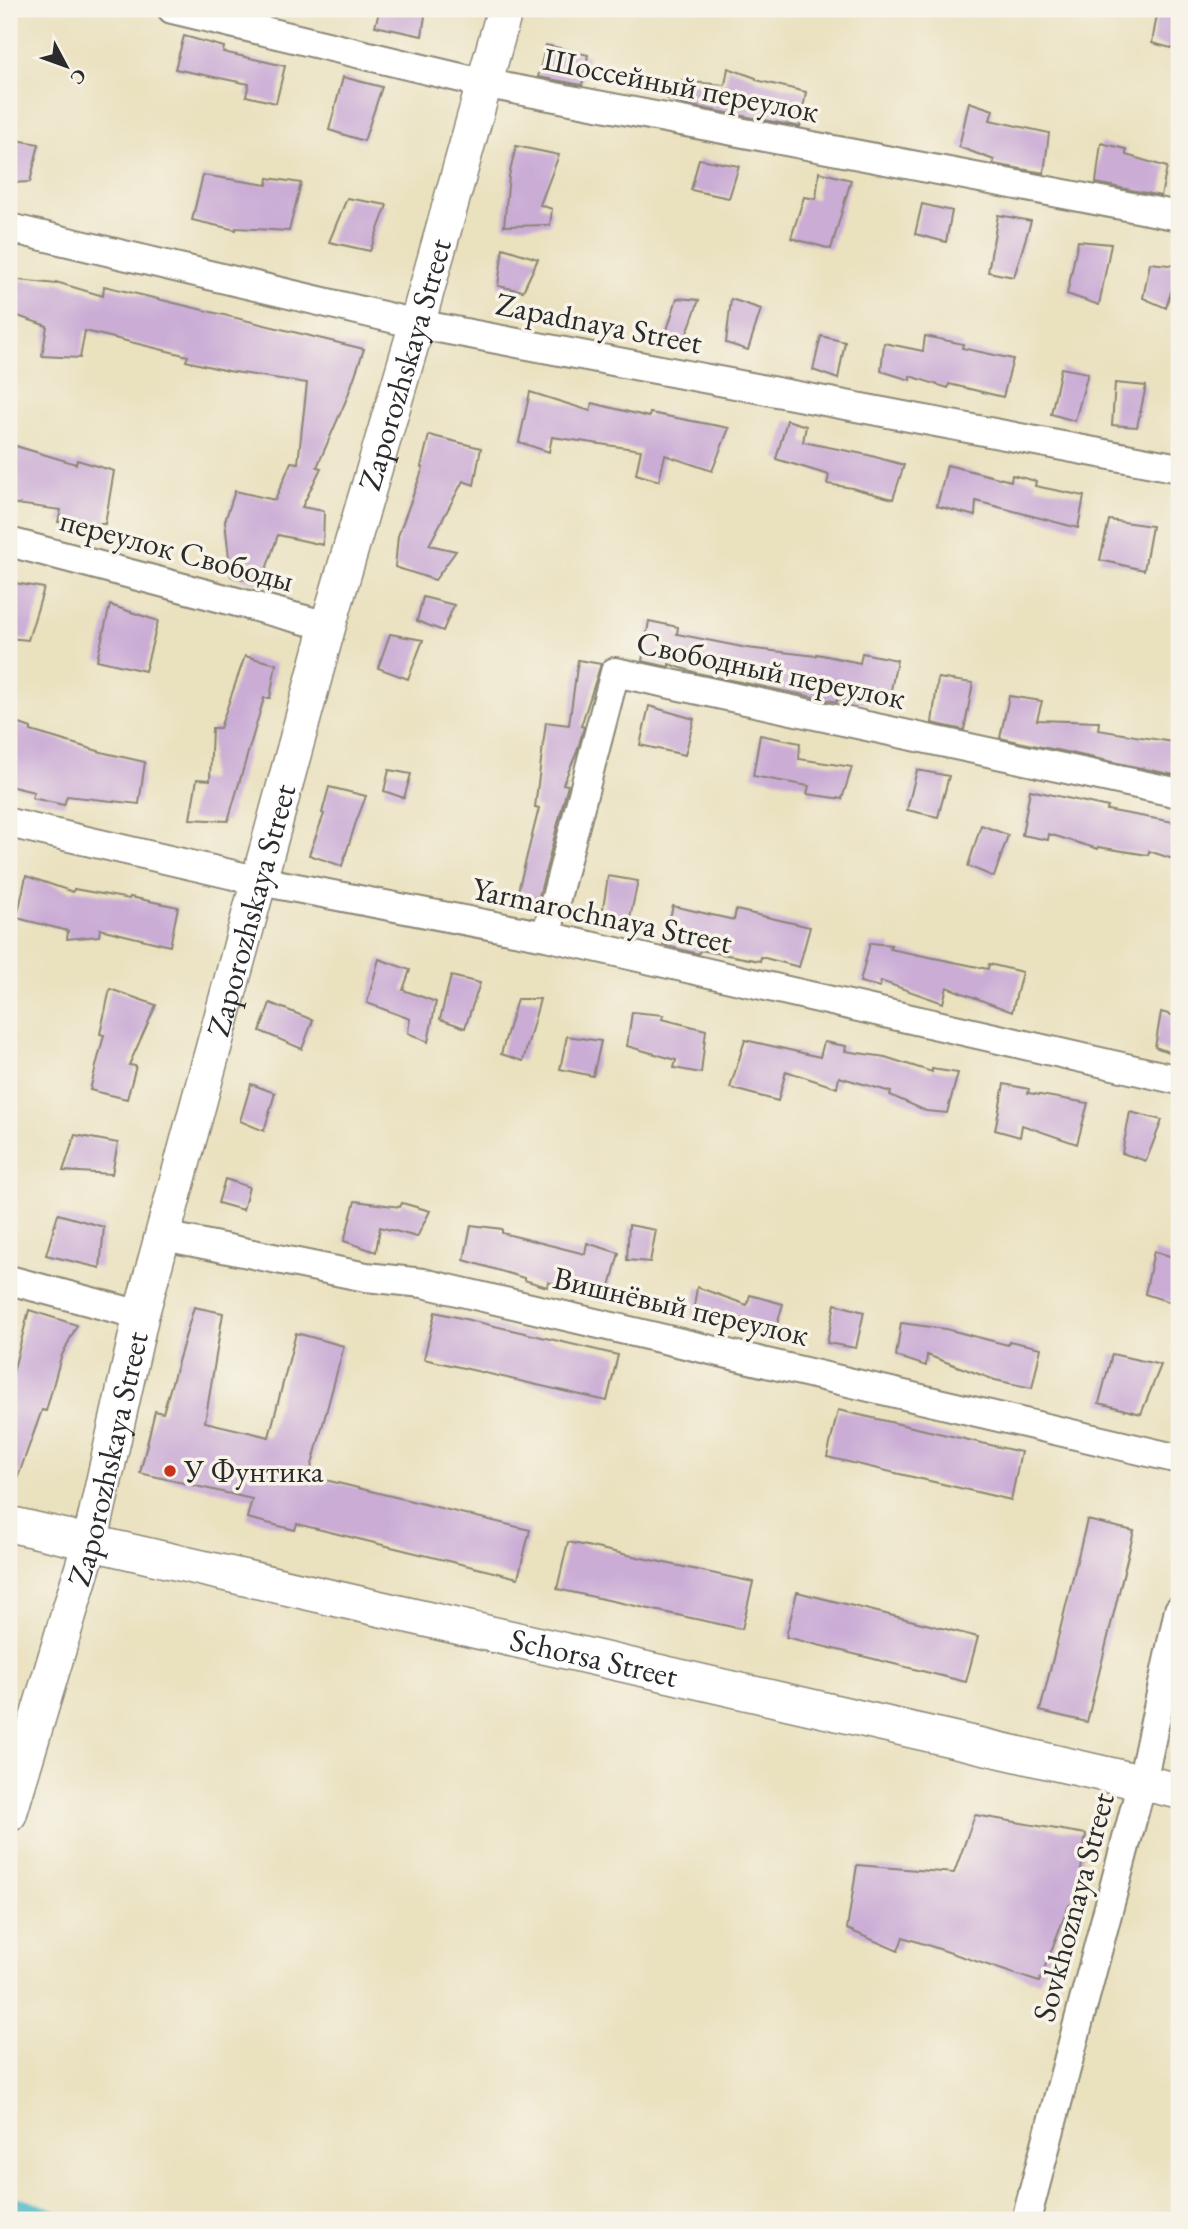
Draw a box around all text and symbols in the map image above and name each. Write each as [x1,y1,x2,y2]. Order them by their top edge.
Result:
north arrow [32,32,102,102]
street label: Шоссейный переулок [540,38,822,132]
text: С [65,64,92,90]
street label: Zaporozhskaya Street [348,234,461,495]
street label: Zapadnaya Street [492,282,706,364]
street label: переулок Свободы [56,499,298,601]
street label: Свободный переулок [633,621,909,719]
street label: Zaporozhskaya Street [197,779,305,1041]
street label: Yarmarochnaya Street [468,867,736,963]
street label: Вишнёвый переулок [549,1256,813,1356]
street label: Zaporozhskaya Street [57,1327,158,1591]
place label: У Фунтика [183,1450,324,1492]
marker: У Фунтика [162,1463,178,1479]
street label: Schorsa Street [506,1618,682,1697]
street label: Sovkhoznaya Street [1022,1788,1124,2026]

